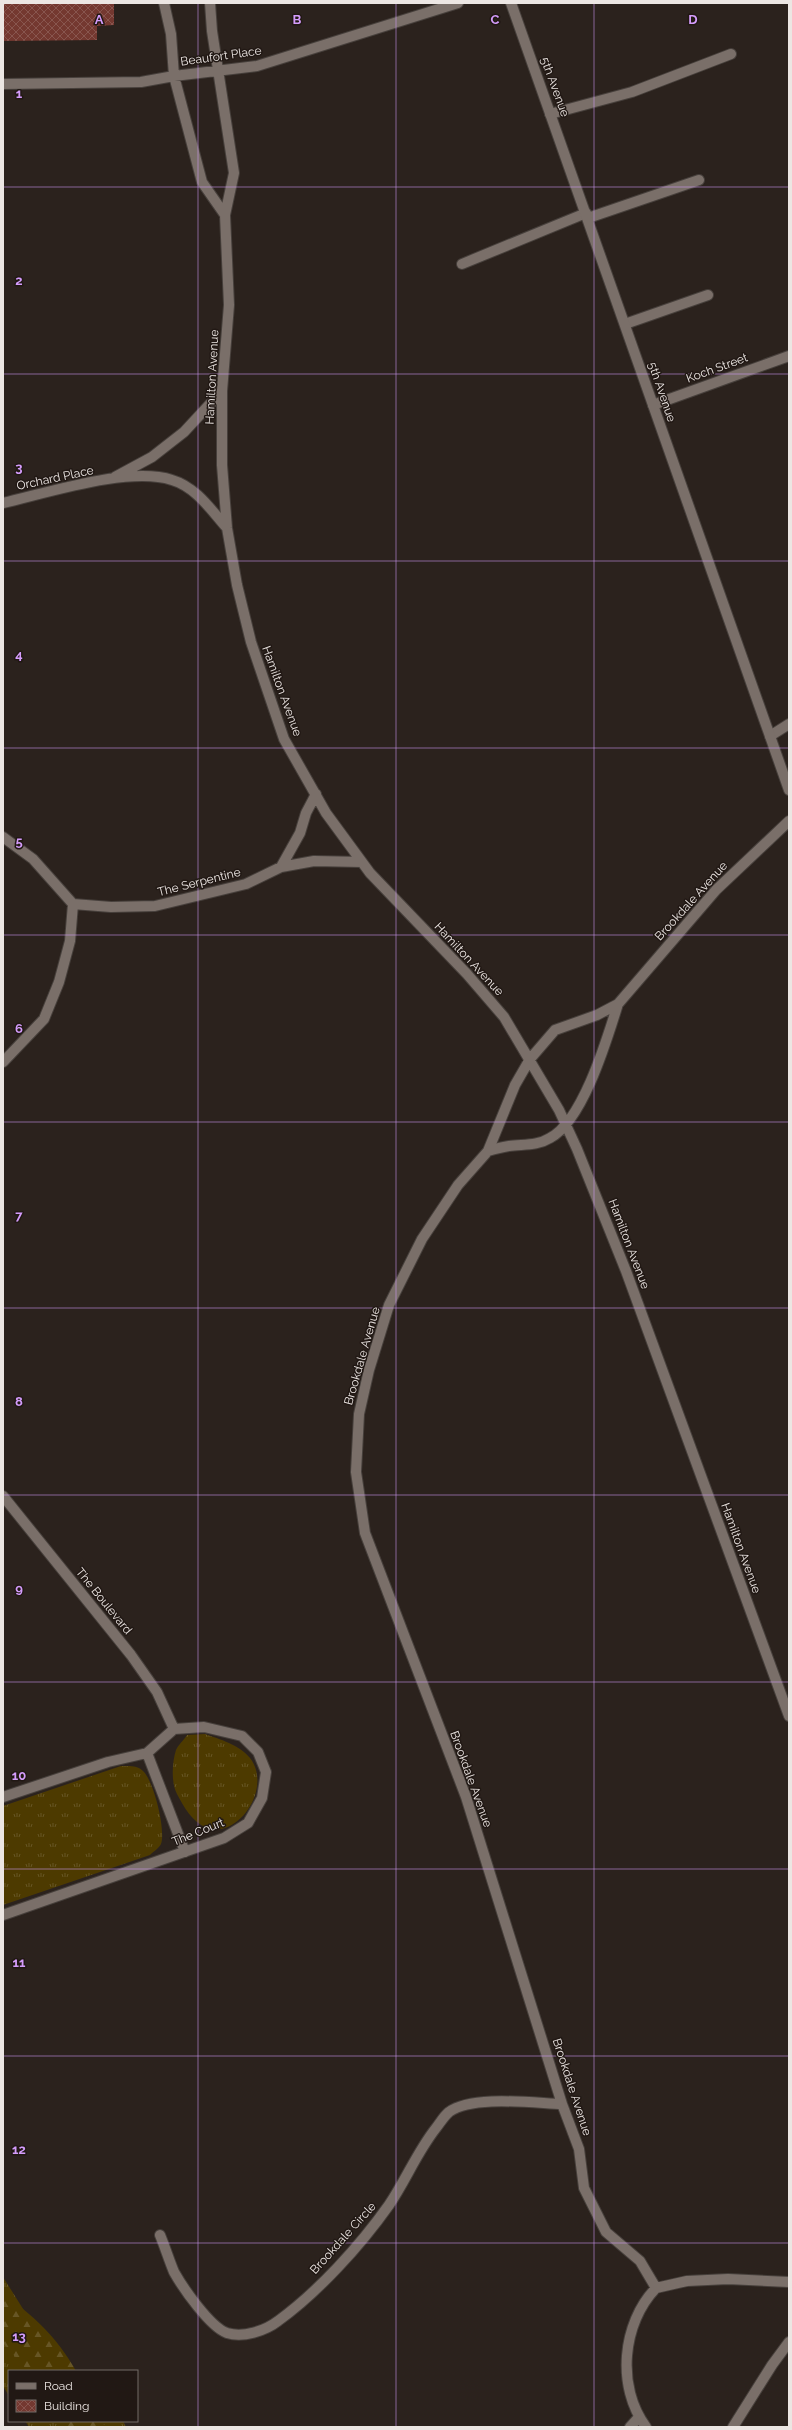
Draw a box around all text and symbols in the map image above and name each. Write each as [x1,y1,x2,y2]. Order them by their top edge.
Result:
text: A [95,12,104,27]
text: B [293,12,302,27]
text: C [491,12,500,27]
text: D [688,12,698,27]
street label: Beaufort Place [180,43,262,69]
street label: 5th Avenue [538,55,572,119]
text: 1 [16,86,23,101]
text: 2 [15,273,23,288]
street label: Hamilton Avenue [203,329,221,425]
street label: Koch Street [684,350,750,386]
street label: 5th Avenue [645,360,679,424]
text: 3 [15,460,23,475]
street label: Orchard Place [15,463,95,493]
street label: Hamilton Avenue [259,644,305,738]
text: 4 [15,647,23,662]
text: 5 [15,834,23,849]
street label: Brookdale Avenue [652,859,730,943]
street label: The Serpentine [156,865,242,899]
street label: Hamilton Avenue [431,919,507,999]
text: 6 [15,1021,23,1036]
street label: Hamilton Avenue [605,1197,653,1291]
text: 7 [15,1208,23,1223]
street label: Brookdale Avenue [341,1305,383,1407]
text: 8 [15,1394,23,1409]
street label: Hamilton Avenue [718,1501,764,1595]
street label: The Boulevard [73,1565,135,1637]
text: 9 [15,1581,23,1596]
street label: Brookdale Avenue [447,1729,495,1829]
text: 10 [12,1768,26,1783]
street label: The Court [170,1815,226,1849]
text: 11 [13,1955,26,1970]
street label: Brookdale Avenue [550,2037,594,2137]
text: 12 [12,2142,26,2157]
street label: Brookdale Circle [307,2199,379,2277]
text: 13 [12,2329,26,2344]
legend [8,2370,138,2422]
text: Road [44,2379,73,2393]
text: Building [44,2399,90,2413]

